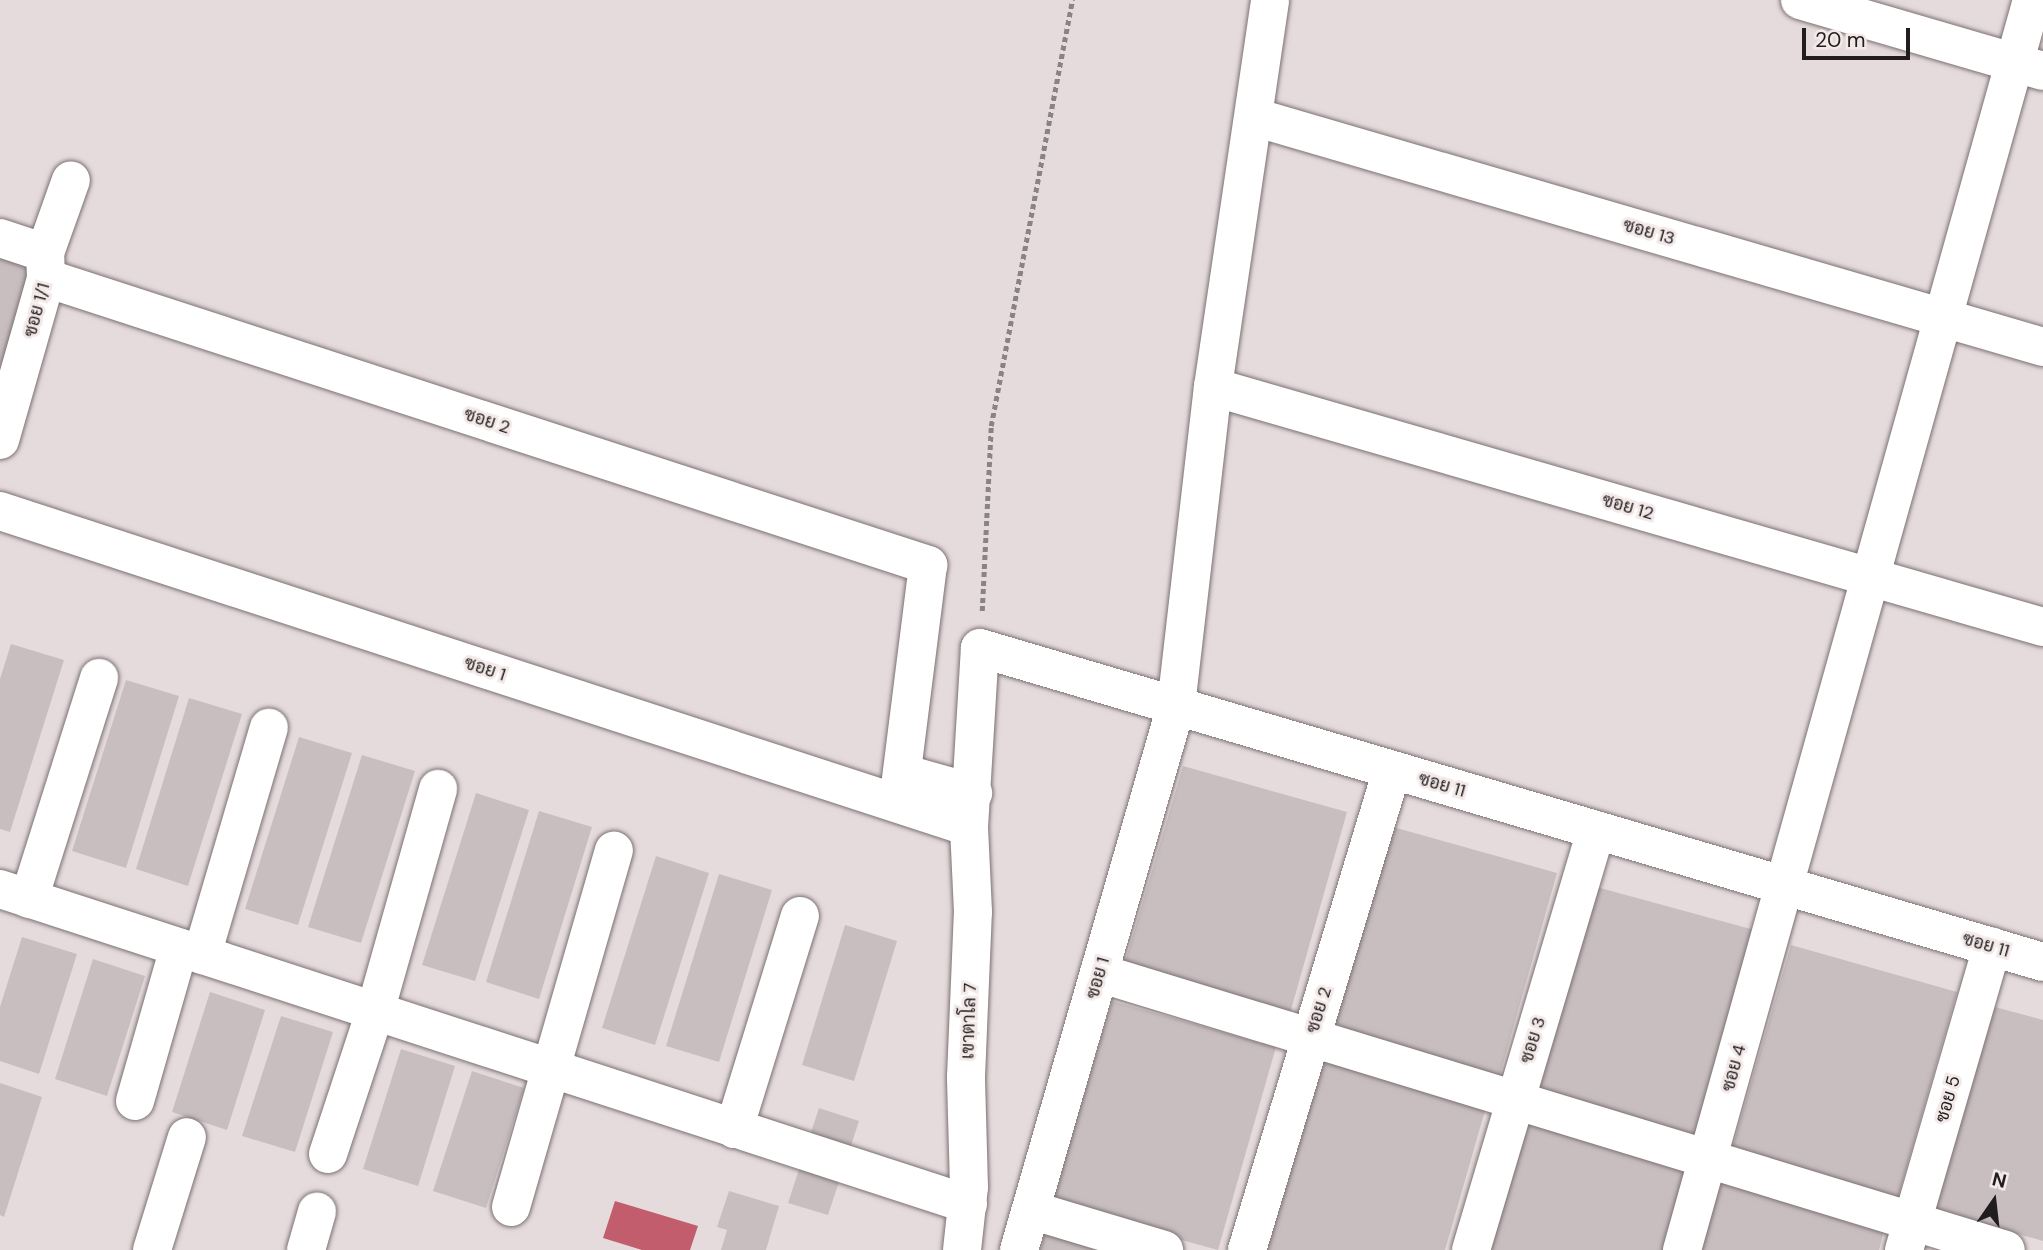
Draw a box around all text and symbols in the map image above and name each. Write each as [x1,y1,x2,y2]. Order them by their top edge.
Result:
scale bar [1805,14,1913,58]
text: 20 m [1815,26,1866,54]
street label: ซอย 13 [1621,214,1677,250]
street label: ซอย 1/1 [19,281,55,339]
street label: ซอย 2 [461,403,513,439]
street label: ซอย 12 [1600,489,1656,525]
street label: ซอย 1 [462,652,508,686]
street label: ซอย 11 [1416,768,1468,802]
street label: ซอย 11 [1960,928,2012,962]
street label: ซอย 1 [1082,955,1114,1001]
street label: เขาตาโล 7 [957,982,981,1060]
street label: ซอย 2 [1302,984,1336,1036]
street label: ซอย 3 [1516,1014,1550,1066]
street label: ซอย 4 [1717,1042,1751,1094]
street label: ซอย 5 [1931,1073,1965,1125]
north arrow [1959,1166,2029,1236]
text: N [1989,1166,2009,1194]

